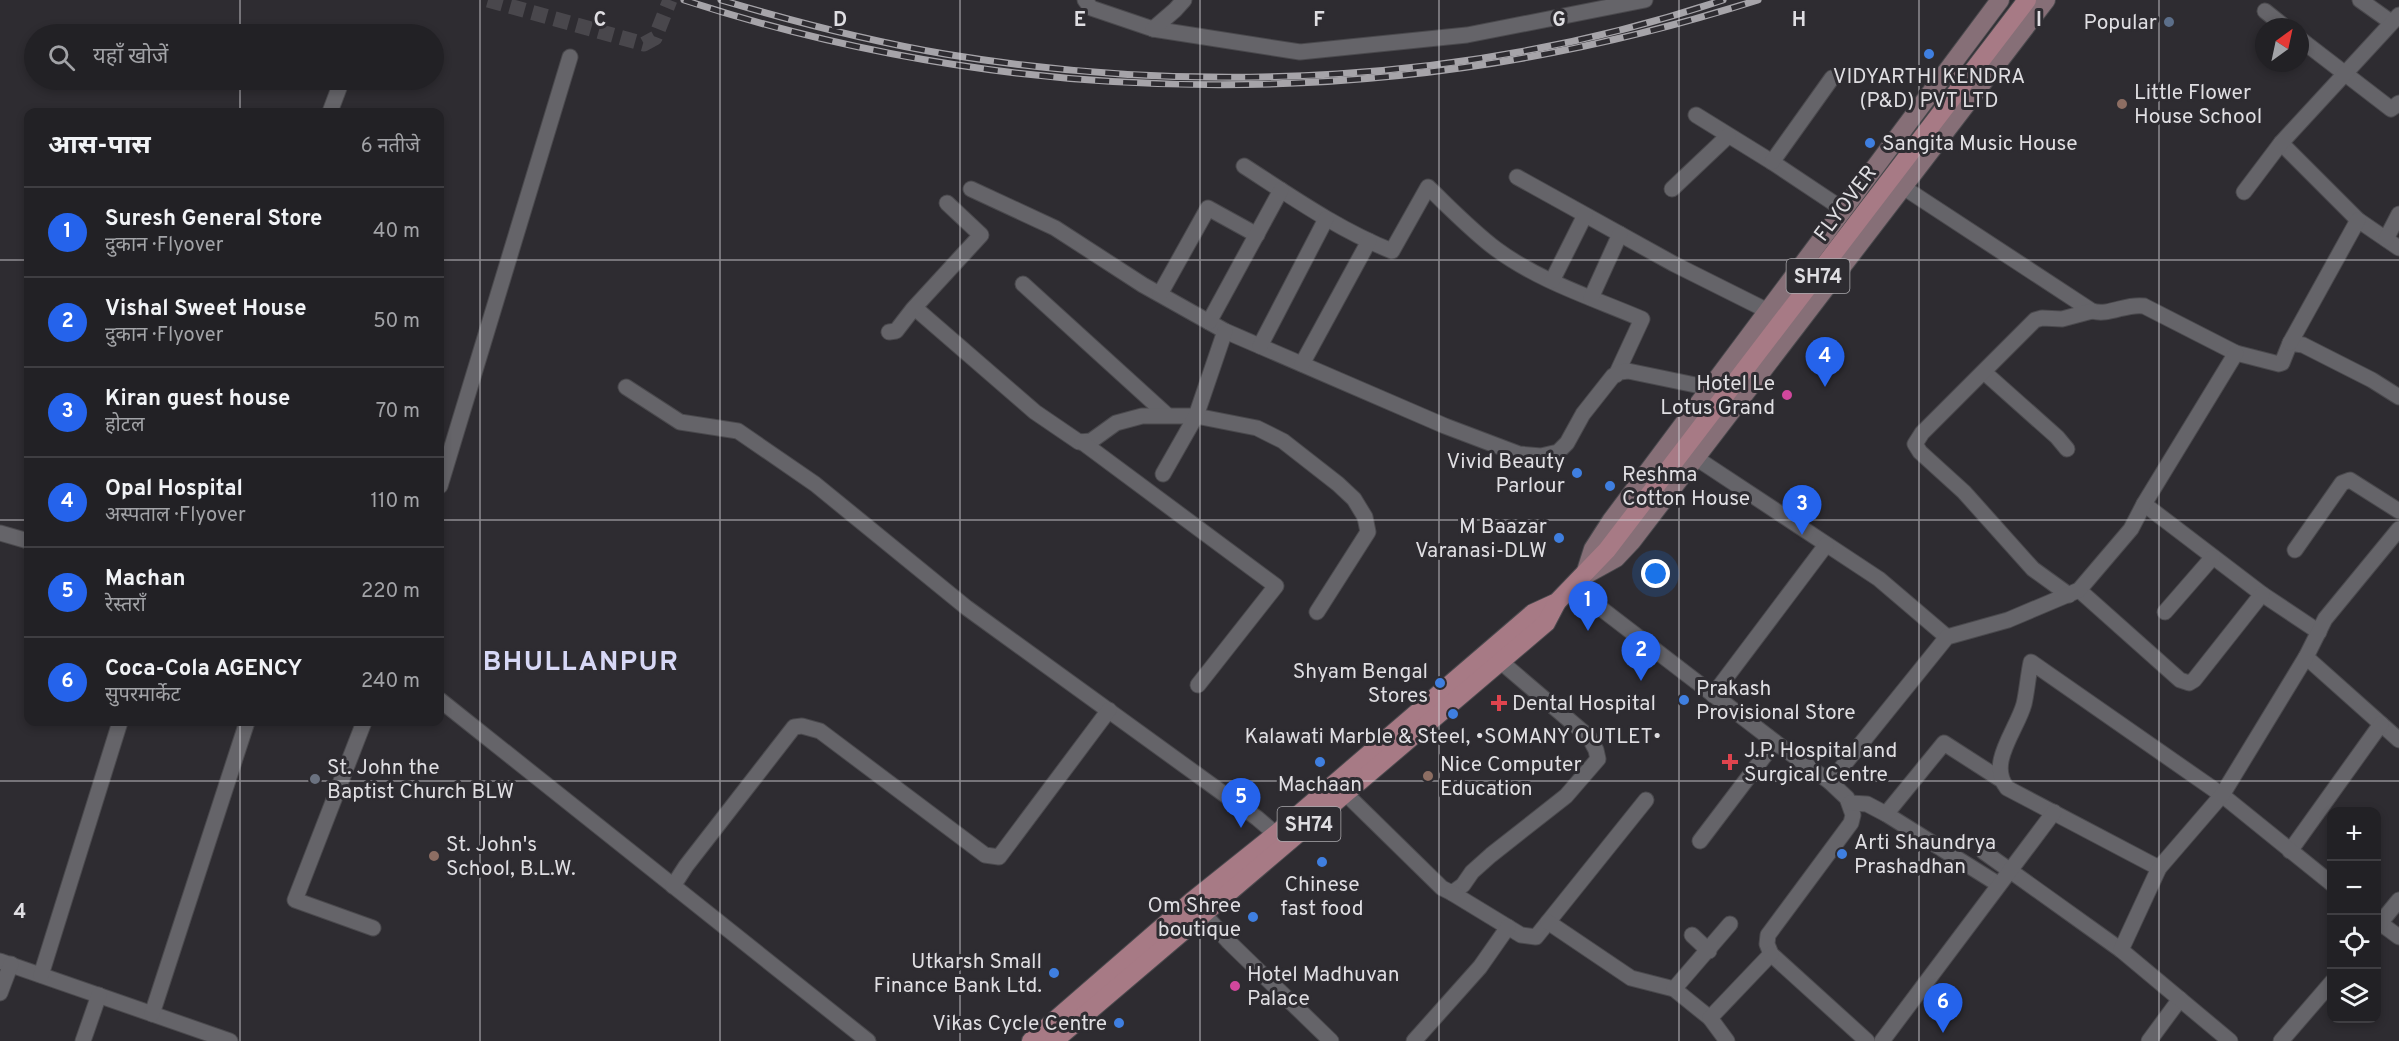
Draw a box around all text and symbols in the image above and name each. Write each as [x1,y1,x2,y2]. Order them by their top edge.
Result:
text: C [594,8,606,34]
text: D [833,8,847,34]
text: E [1074,8,1086,34]
text: F [1313,8,1325,34]
text: G [1552,8,1566,34]
text: H [1792,8,1806,34]
text: I [2036,8,2042,34]
place label: Popular [2083,10,2157,37]
marker: Popular [2162,15,2176,29]
north arrow [2255,18,2309,72]
search box [24,24,444,90]
icon: search [45,41,78,74]
text: यहाँ खोजें [93,44,168,71]
marker: VIDYARTHI KENDRA (P&D) PVT LTD [1922,47,1936,61]
place label: VIDYARTHI KENDRA (P&D) PVT LTD [1833,64,2025,115]
place label: Little Flower House School [2134,80,2262,131]
marker: Little Flower House School [2115,97,2129,111]
text: आस-पास [48,130,151,163]
place label: Sangita Music House [1882,131,2077,158]
text: 6 नतीजे [361,134,420,160]
marker: Sangita Music House [1863,136,1877,150]
street label: FLYOVER [1809,160,1884,247]
text: Suresh General Store [105,206,322,233]
text: 1 [64,219,72,245]
text: 40 m [373,219,420,245]
text: दुकान · Flyover [105,233,224,259]
road number: SH74 [1786,259,1850,293]
text: Vishal Sweet House [105,296,307,323]
text: 2 [61,309,74,335]
text: 50 m [373,309,420,335]
text: दुकान · Flyover [105,323,224,349]
pin: 4 [1806,338,1844,387]
place label: Hotel Le Lotus Grand [1660,371,1775,422]
text: Kiran guest house [105,386,290,413]
marker: Hotel Le Lotus Grand [1780,388,1794,402]
text: 3 [62,399,74,425]
text: 70 m [376,399,420,425]
text: होटल [105,413,144,439]
place label: Vivid Beauty Parlour [1446,449,1565,500]
place label: Reshma Cotton House [1622,462,1750,513]
marker: Vivid Beauty Parlour [1570,466,1584,480]
text: Opal Hospital [105,476,243,503]
marker: Reshma Cotton House [1603,479,1617,493]
pin: 3 [1782,486,1822,535]
text: 4 [61,489,74,515]
text: 110 m [371,489,420,515]
text: अस्पताल · Flyover [105,503,246,529]
place label: M Baazar Varanasi-DLW [1415,514,1547,565]
marker: M Baazar Varanasi-DLW [1552,531,1566,545]
your location [1641,559,1670,588]
text: Machan [105,566,186,593]
text: 5 [61,579,74,605]
text: 220 m [361,579,420,605]
pin: 1 [1568,582,1608,631]
text: रेस्तराँ [105,593,146,619]
pin: 2 [1622,632,1660,681]
district label: BHULLANPUR [483,646,679,680]
text: Coca-Cola AGENCY [105,656,302,683]
place label: Shyam Bengal Stores [1293,659,1428,710]
text: 6 [61,669,74,695]
text: 240 m [361,669,420,695]
marker: Shyam Bengal Stores [1433,676,1447,690]
place label: Prakash Provisional Store [1696,676,1855,727]
text: सुपरमार्केट [105,683,181,709]
place label: Dental Hospital [1512,691,1656,718]
marker: Prakash Provisional Store [1677,693,1691,707]
marker: Dental Hospital [1490,694,1508,712]
marker: Kalawati Marble & Steel, •SOMANY OUTLET• [1446,707,1460,721]
place label: Kalawati Marble & Steel, •SOMANY OUTLET• [1244,724,1662,751]
place label: J.P. Hospital and Surgical Centre [1744,738,1897,789]
place label: Nice Computer Education [1440,752,1582,803]
marker: J.P. Hospital and Surgical Centre [1721,753,1739,771]
place label: St. John the Baptist Church BLW [327,755,514,806]
marker: Machaan [1313,755,1327,769]
marker: Nice Computer Education [1421,769,1435,783]
marker: St. John the Baptist Church BLW [308,772,322,786]
place label: Machaan [1278,772,1362,799]
pin: 5 [1222,778,1260,828]
road number: SH74 [1278,807,1340,841]
map controls [2327,807,2381,1023]
button: + [2327,807,2381,861]
place label: Arti Shaundrya Prashadhan [1854,830,1996,881]
place label: St. John's School, B.L.W. [446,832,576,883]
marker: Arti Shaundrya Prashadhan [1835,847,1849,861]
marker: St. John's School, B.L.W. [427,849,441,863]
marker: Chinese fast food [1315,855,1329,869]
button: − [2327,861,2381,915]
place label: Chinese fast food [1281,872,1363,923]
place label: Om Shree boutique [1148,893,1241,944]
text: 4 [14,900,26,926]
marker: Om Shree boutique [1246,910,1260,924]
button: locate [2327,915,2381,969]
place label: Utkarsh Small Finance Bank Ltd. [874,949,1042,1000]
place label: Hotel Madhuvan Palace [1247,962,1399,1013]
marker: Utkarsh Small Finance Bank Ltd. [1047,966,1061,980]
button: layers [2327,969,2381,1023]
marker: Hotel Madhuvan Palace [1228,979,1242,993]
pin: 6 [1924,984,1962,1033]
place label: Vikas Cycle Centre [932,1011,1107,1038]
marker: Vikas Cycle Centre [1112,1016,1126,1030]

